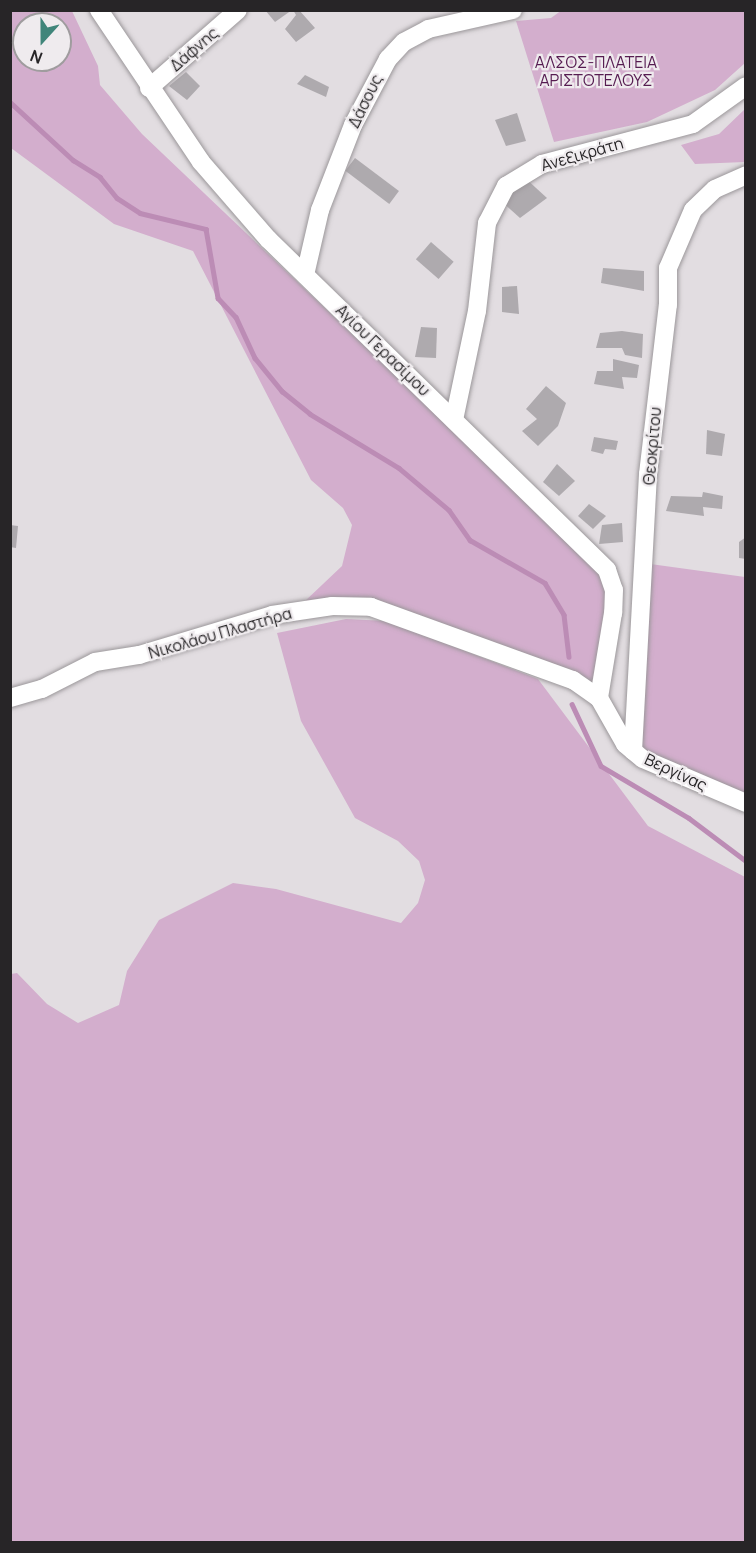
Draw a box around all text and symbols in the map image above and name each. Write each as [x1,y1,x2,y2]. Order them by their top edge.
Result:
north arrow [12,12,72,72]
street label: Δάφνης [166,23,222,75]
text: N [27,45,46,69]
park label: ΑΛΣΟΣ-ΠΛΑΤΕΙΑ ΑΡΙΣΤΟΤΕΛΟΥΣ [535,52,657,90]
street label: Δάσους [344,71,386,131]
street label: Ανεξικράτη [539,133,625,175]
street label: Αγίου Γερασίμου [332,300,434,400]
street label: Θεοκρίτου [639,406,665,486]
street label: Νικολάου Πλαστήρα [146,603,294,663]
street label: Βεργίνας [642,749,710,795]

